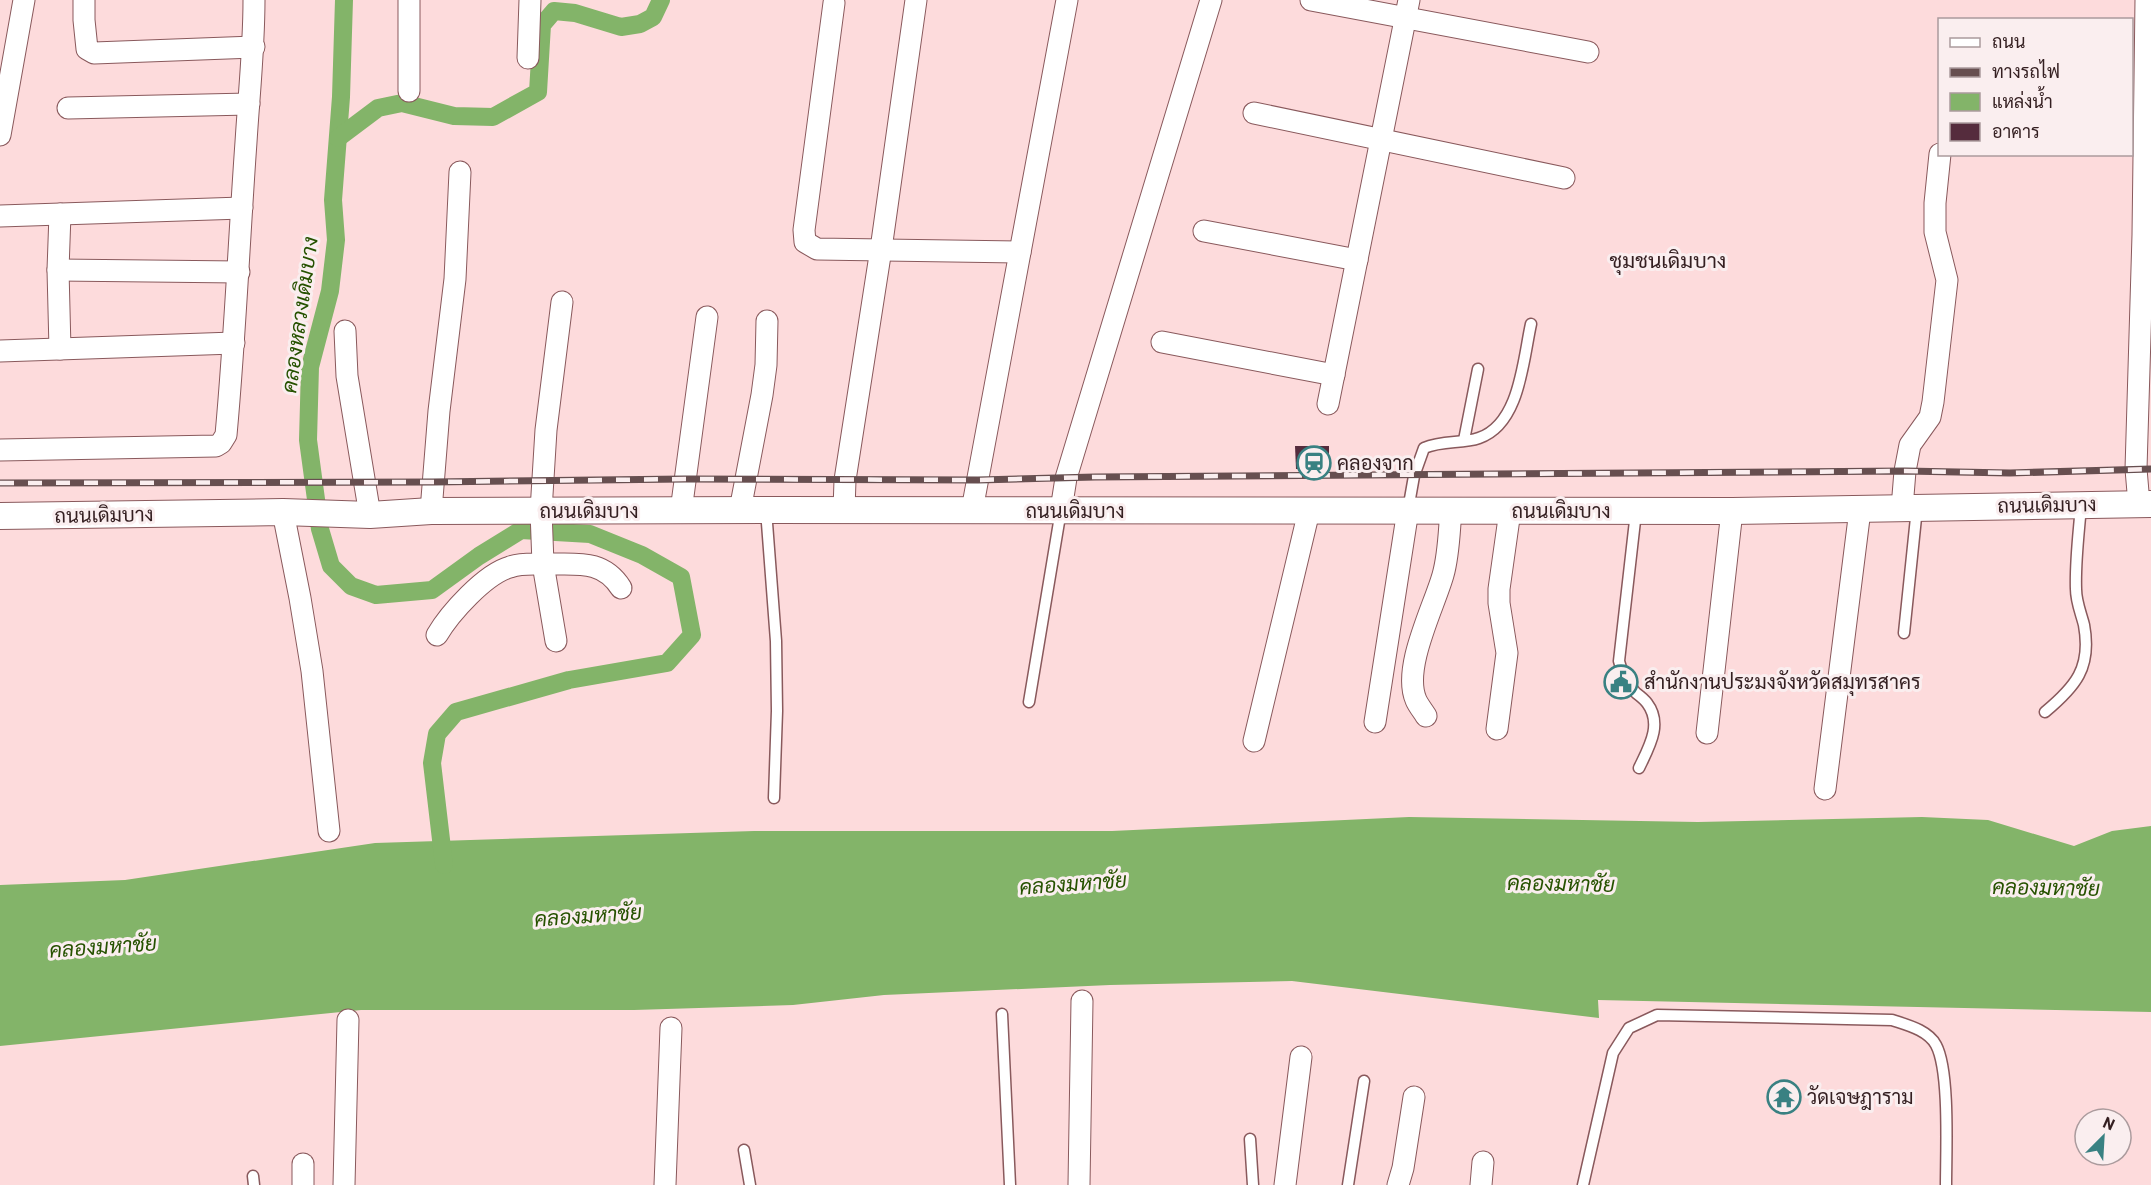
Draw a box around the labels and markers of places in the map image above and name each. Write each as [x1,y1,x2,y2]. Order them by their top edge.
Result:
station icon: คลองจาก [1296,445,1332,481]
place label: คลองจาก [1337,450,1414,474]
public building icon: สำนักงานประมงจังหวัดสมุทรสาคร [1603,664,1639,700]
place label: สำนักงานประมงจังหวัดสมุทรสาคร [1644,669,1921,696]
temple icon: วัดเจษฎาราม [1766,1079,1802,1115]
place label: วัดเจษฎาราม [1807,1084,1914,1111]

